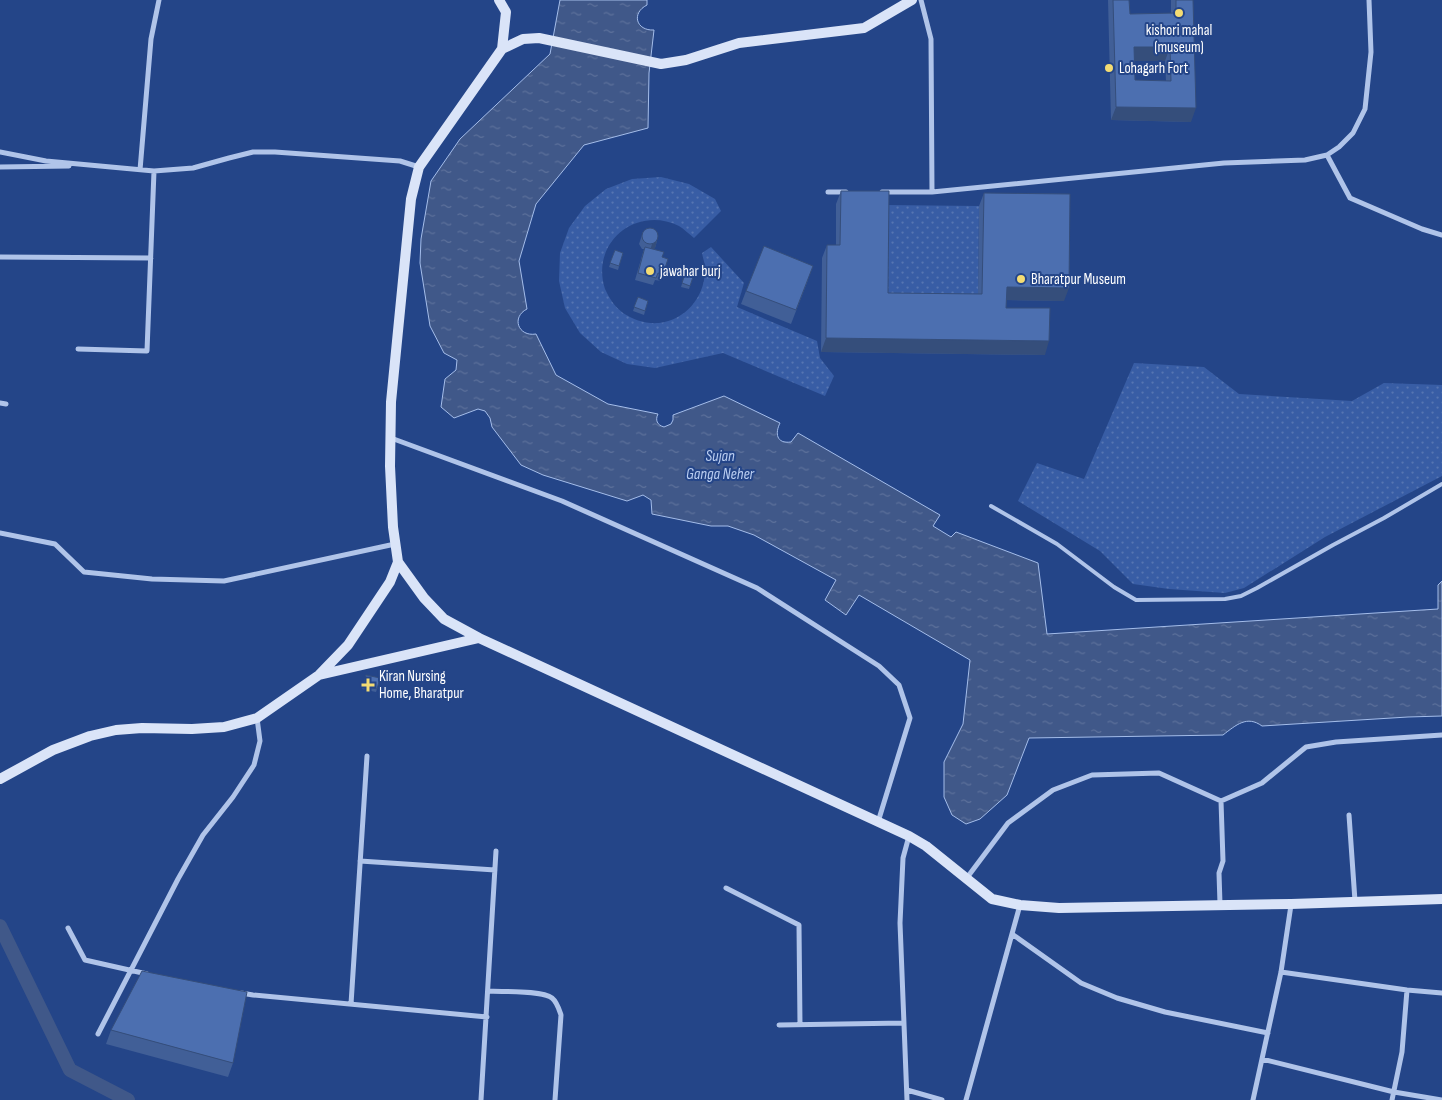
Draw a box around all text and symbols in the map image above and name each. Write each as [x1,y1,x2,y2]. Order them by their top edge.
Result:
marker: kishori mahal (museum) [1173,7,1185,19]
place label: kishori mahal (museum) [1146,21,1212,57]
place label: Lohagarh Fort [1119,59,1189,78]
marker: Lohagarh Fort [1103,62,1115,74]
place label: jawahar burj [659,262,721,281]
marker: jawahar burj [644,265,656,277]
place label: Bharatpur Museum [1031,270,1126,289]
marker: Bharatpur Museum [1015,273,1027,285]
water label: Sujan Ganga Neher [686,447,755,484]
place label: Kiran Nursing Home, Bharatpur [379,667,465,703]
marker: Kiran Nursing Home, Bharatpur [361,678,375,692]

